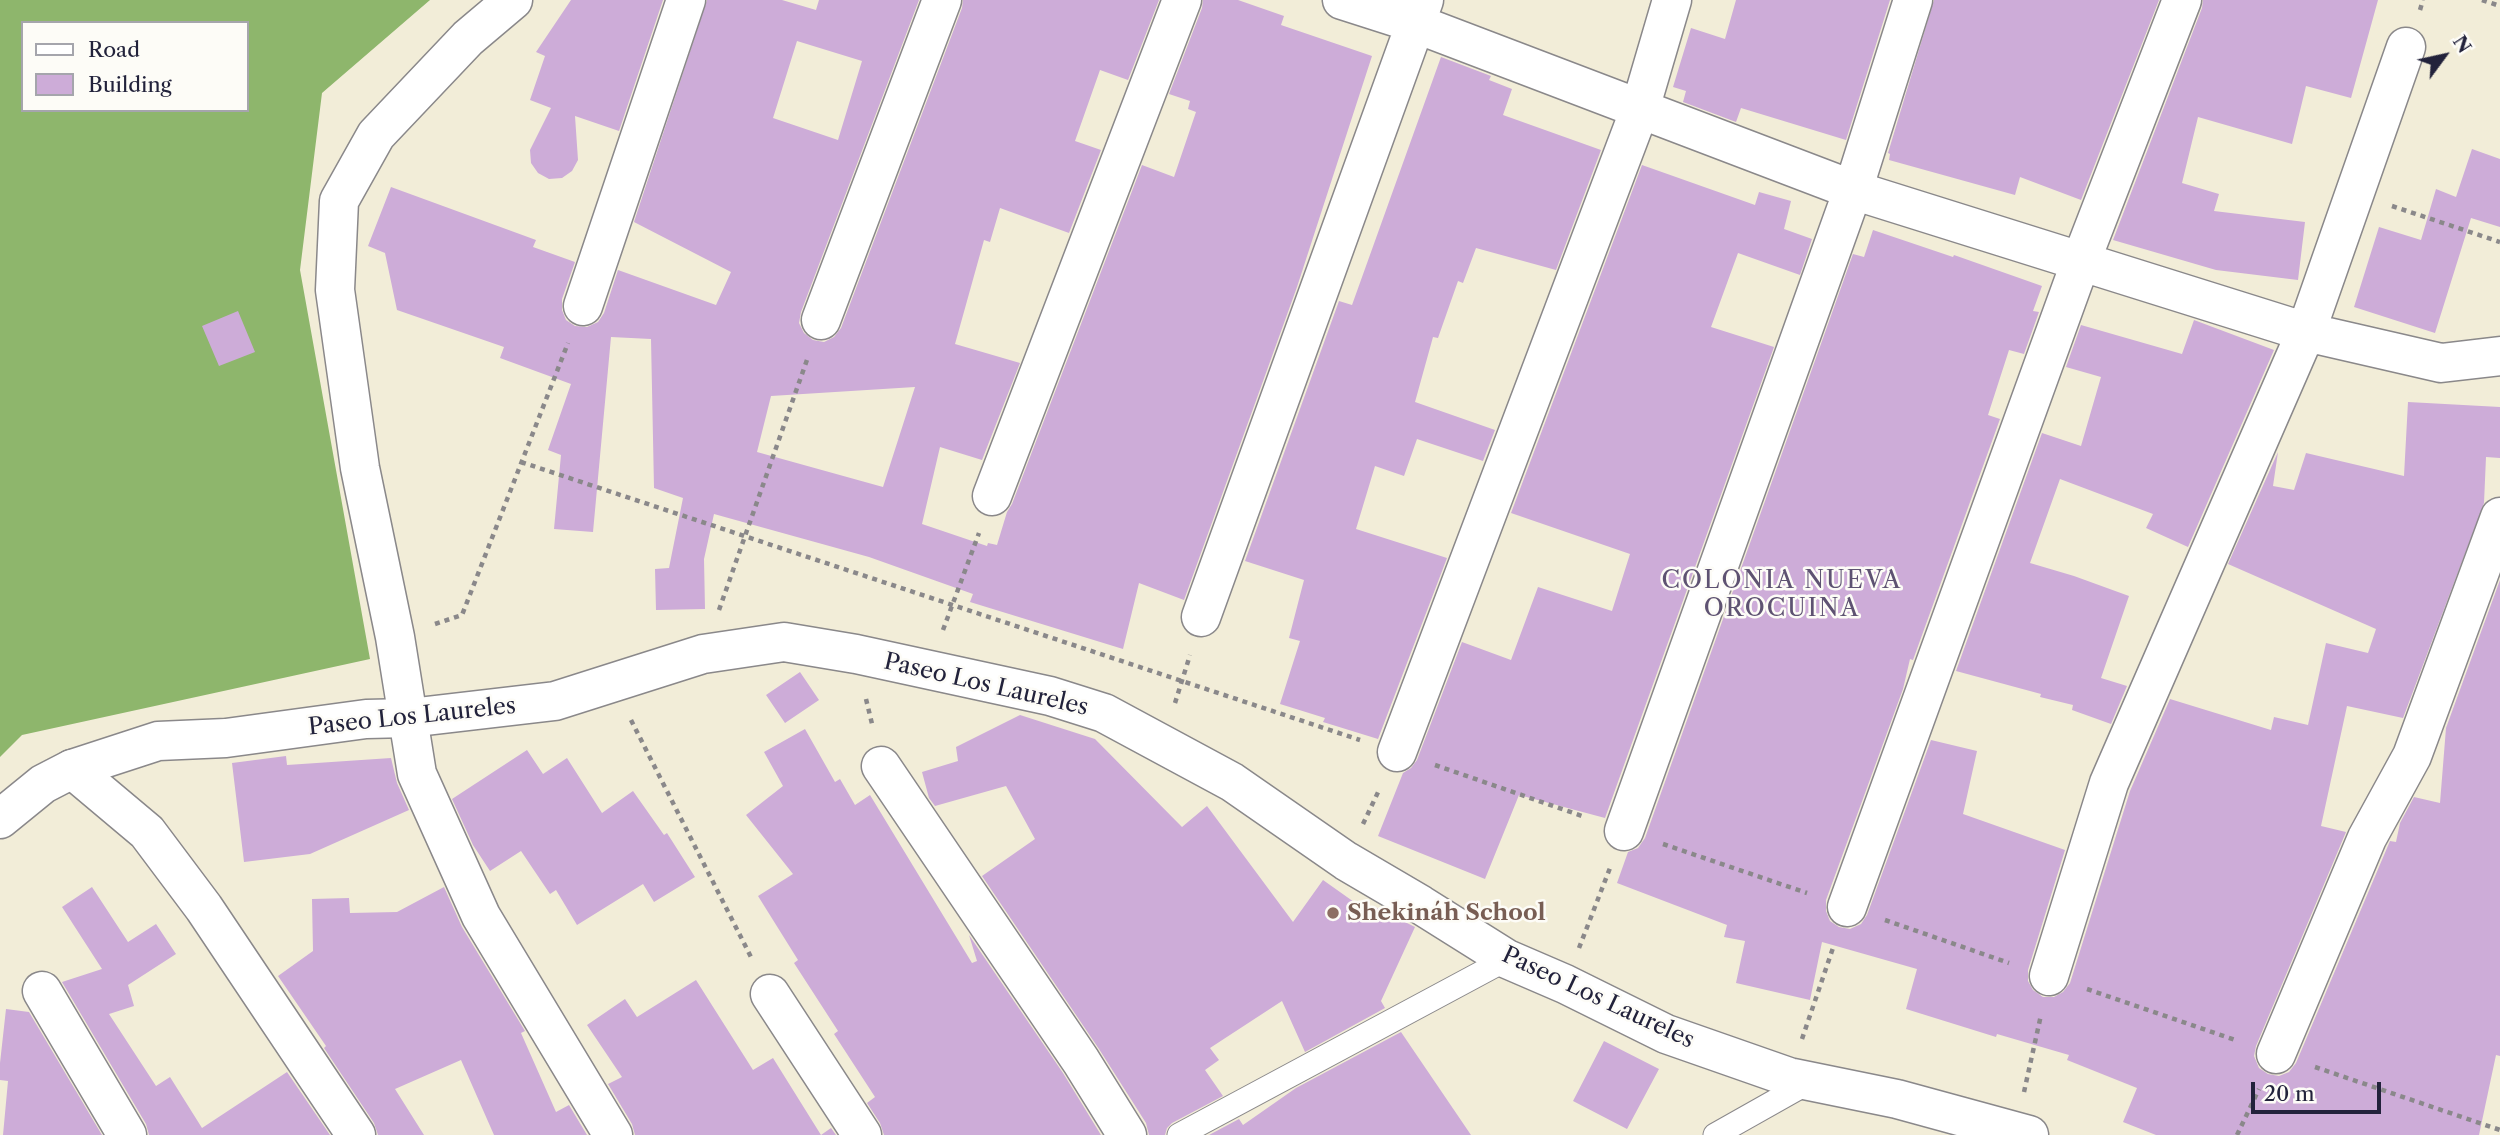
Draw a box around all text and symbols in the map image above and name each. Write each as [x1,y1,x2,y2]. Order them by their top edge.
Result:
legend [21,21,248,112]
north arrow [2409,21,2479,91]
text: N [2448,31,2476,57]
text: Road [88,37,140,62]
text: Building [88,72,172,97]
district label: COLONIA NUEVA OROCUINA [1663,567,1901,623]
street label: Paseo Los Laureles [881,648,1091,722]
street label: Paseo Los Laureles [307,692,517,742]
place label: Shekináh School [1347,899,1546,927]
marker: Shekináh School [1325,905,1341,921]
street label: Paseo Los Laureles [1498,941,1698,1055]
scale bar [2255,1068,2384,1112]
text: 20 m [2264,1081,2315,1106]

